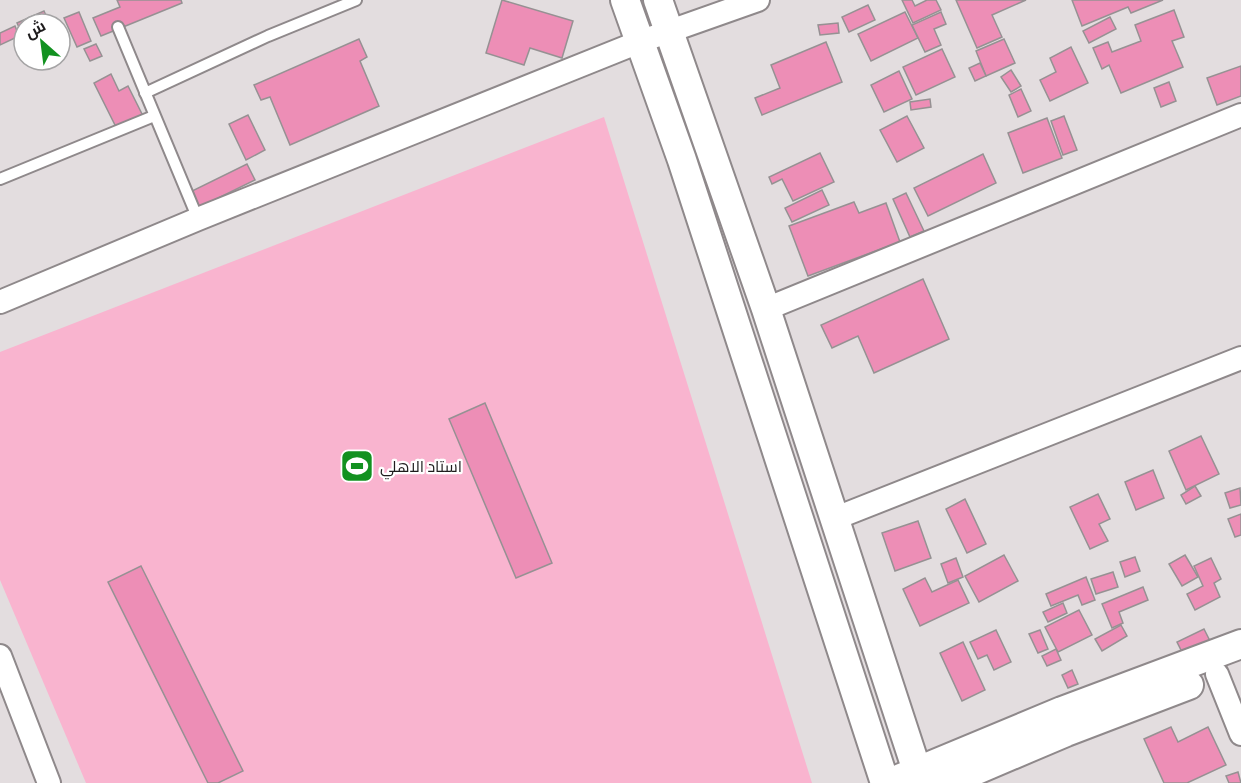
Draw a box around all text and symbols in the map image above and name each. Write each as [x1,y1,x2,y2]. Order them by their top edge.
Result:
north arrow [12,12,72,72]
text: ش [21,14,49,43]
sports icon: استاد الاهلي [339,448,375,484]
place label: استاد الاهلي [380,455,462,480]

